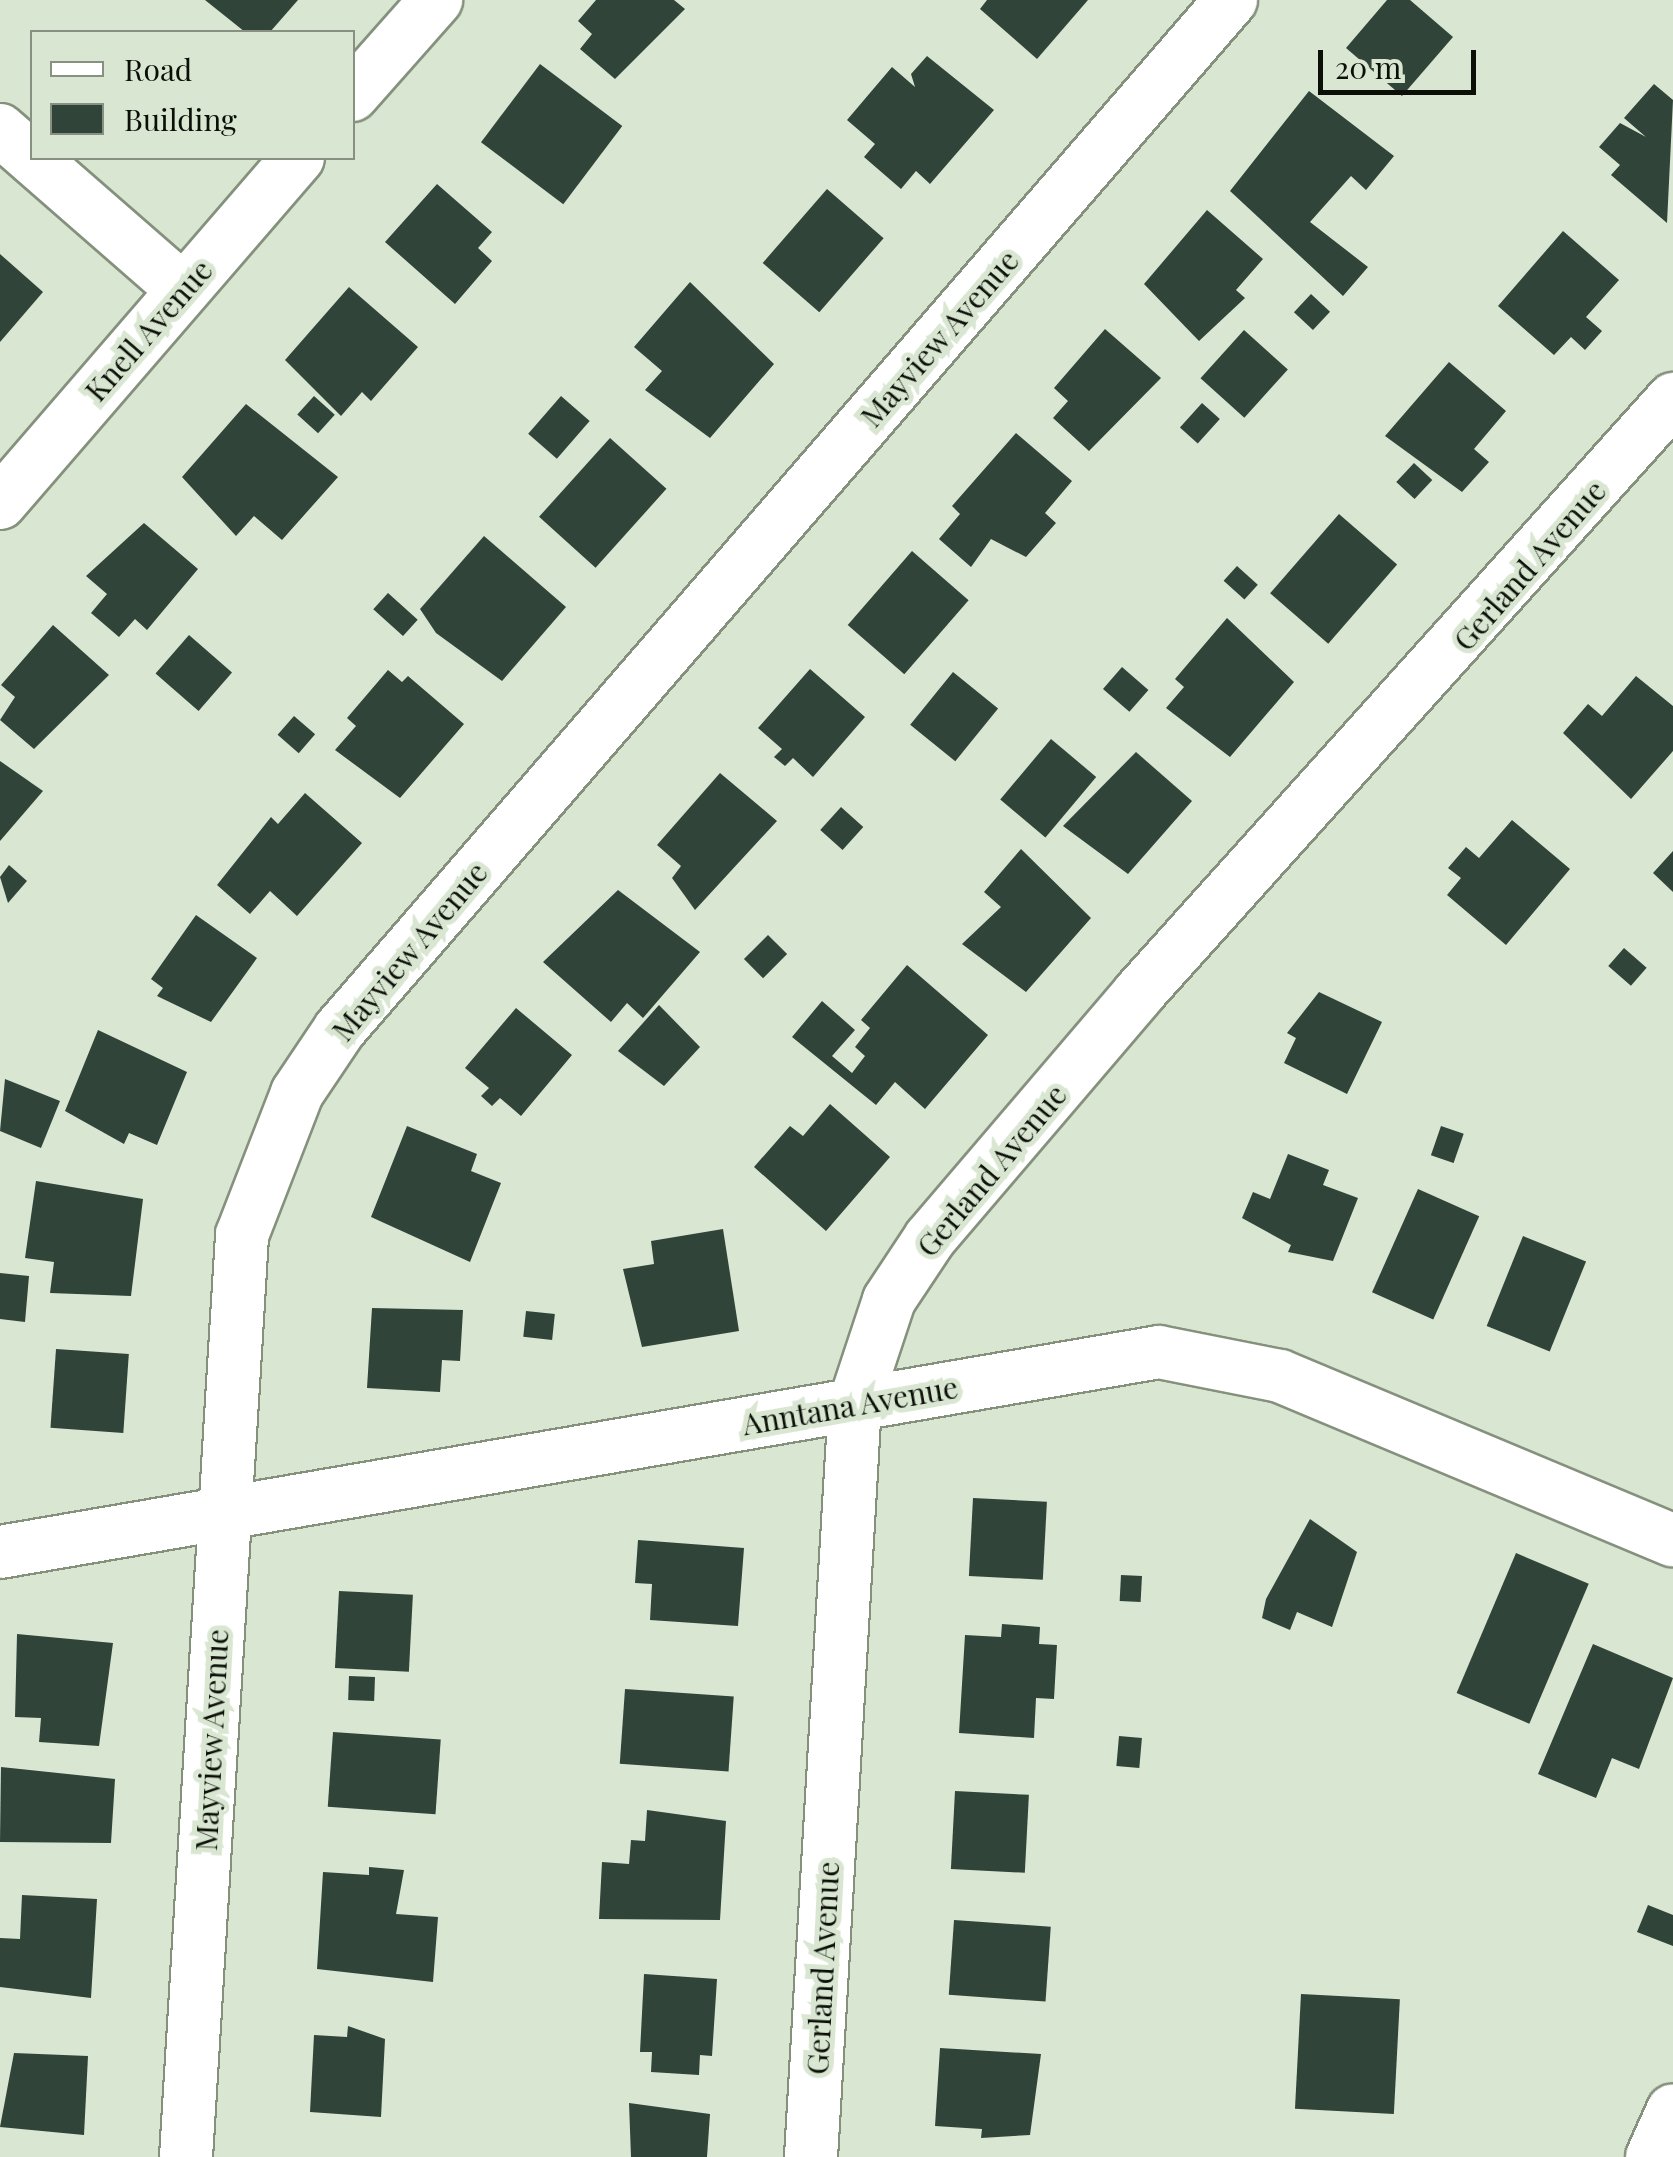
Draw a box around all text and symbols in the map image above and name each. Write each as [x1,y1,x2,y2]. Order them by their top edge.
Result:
legend [30,30,355,160]
scale bar [1323,30,1480,92]
text: 20 m [1335,47,1401,87]
text: Road [124,49,192,89]
text: Building [124,99,237,139]
street label: Mayview Avenue [852,242,1026,434]
street label: Knell Avenue [77,252,219,408]
street label: Gerland Avenue [1445,472,1613,658]
street label: Mayview Avenue [323,854,495,1048]
street label: Gerland Avenue [908,1076,1074,1264]
street label: Anntana Avenue [739,1368,961,1442]
street label: Mayview Avenue [187,1627,235,1853]
street label: Gerland Avenue [798,1860,846,2076]

